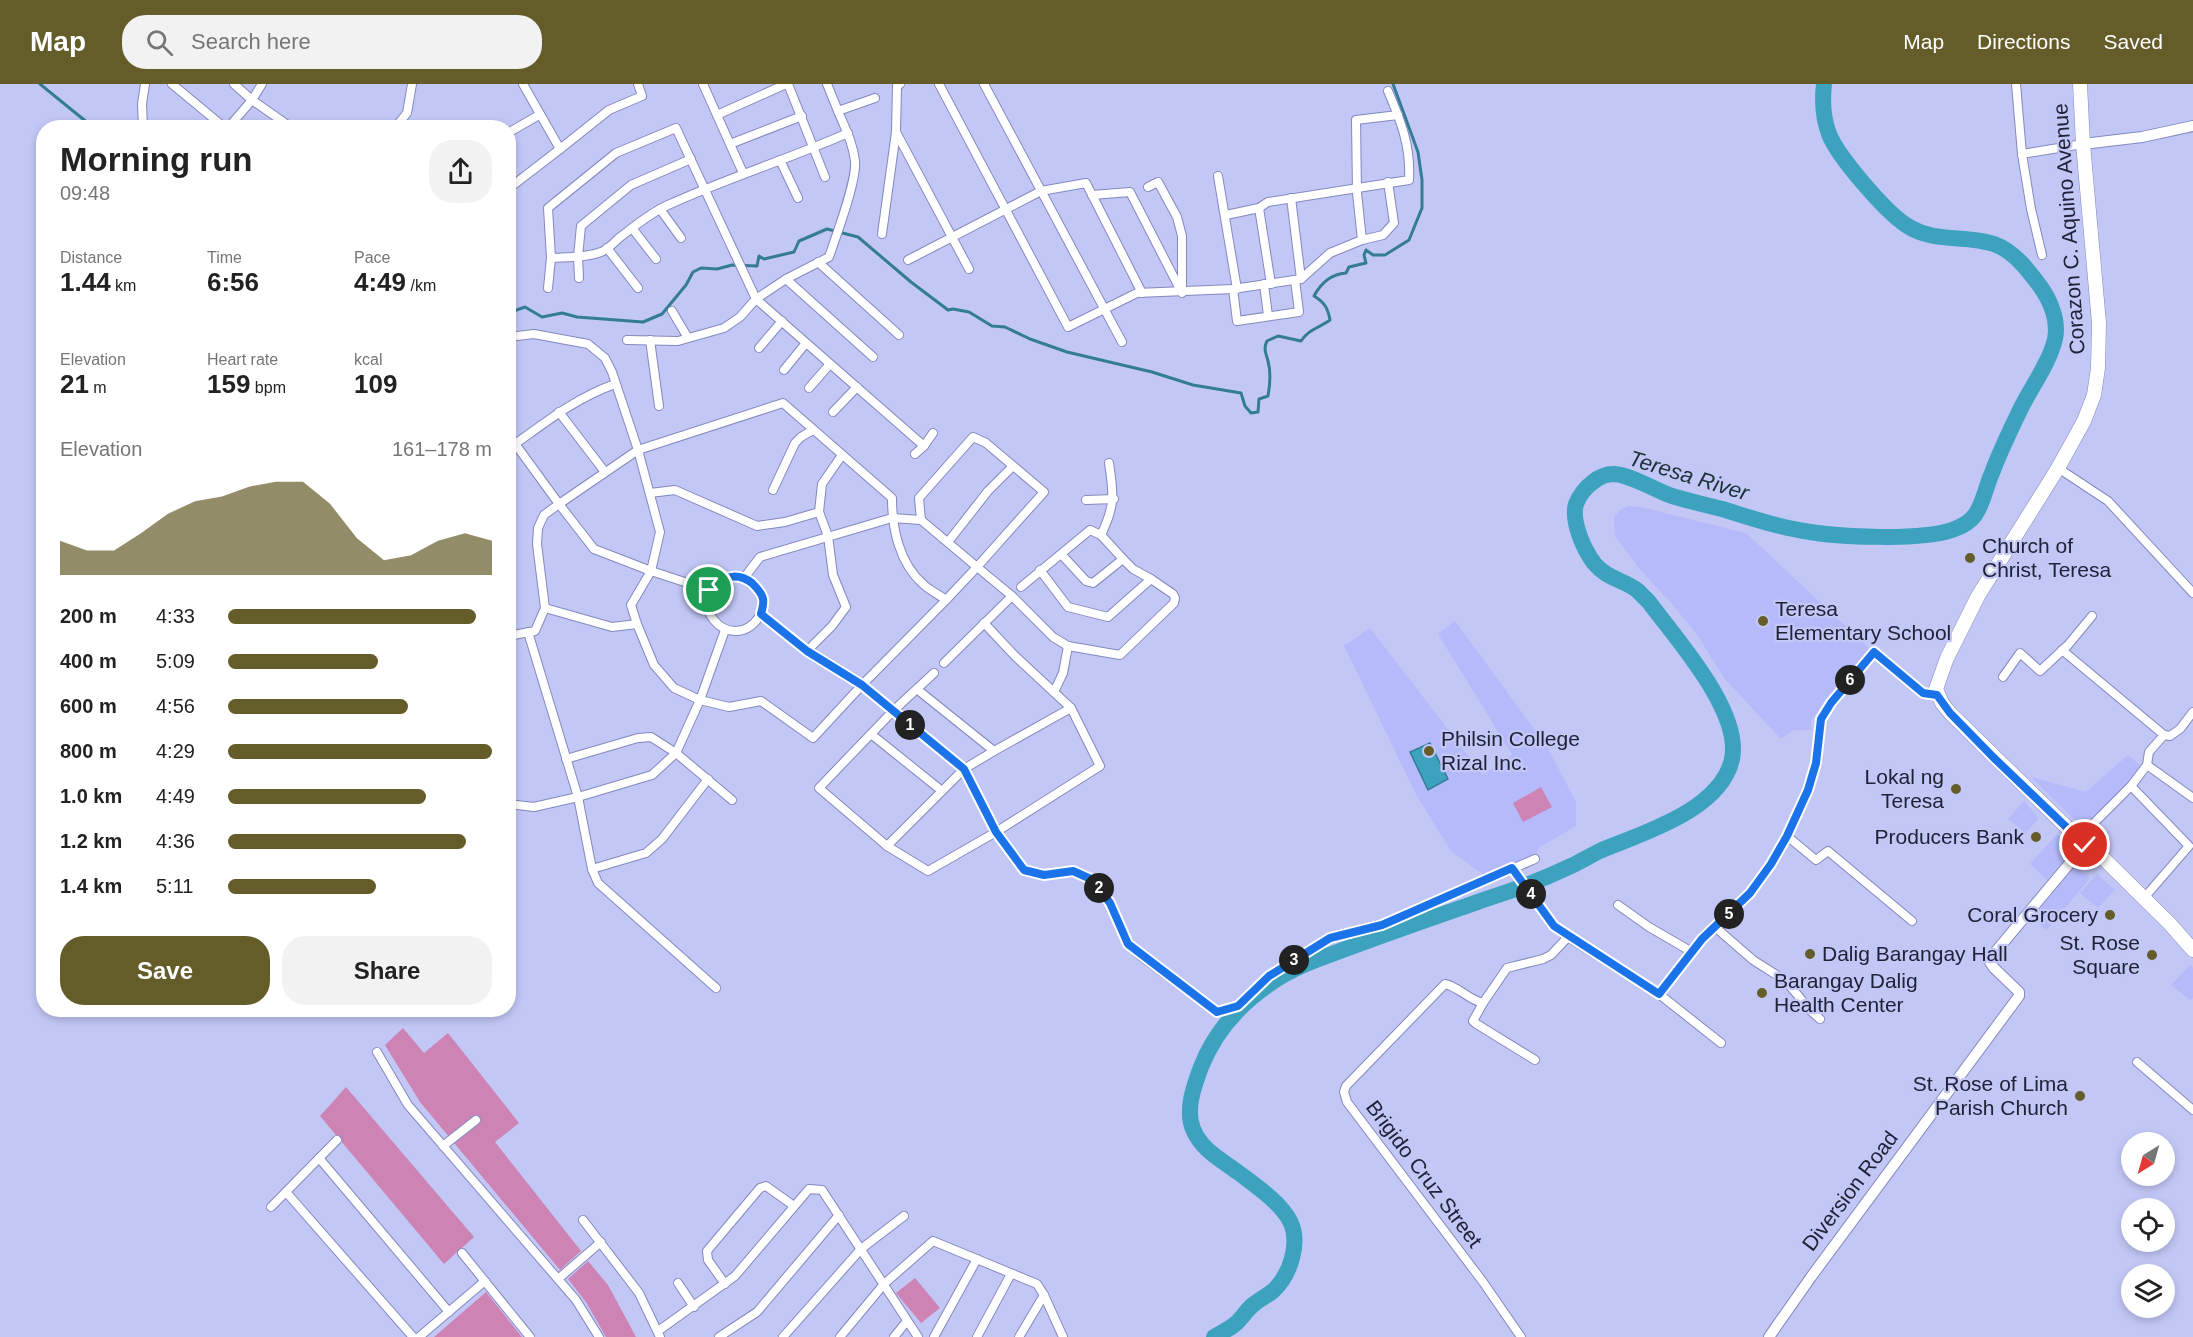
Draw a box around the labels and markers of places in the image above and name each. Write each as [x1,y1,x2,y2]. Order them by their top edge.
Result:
place label: Church of Christ, Teresa [1982,534,2111,581]
marker: Church of Christ, Teresa [1963,551,1977,565]
pin [683,564,734,615]
place label: Teresa Elementary School [1775,597,1951,644]
marker: Teresa Elementary School [1756,614,1770,628]
pin: 6 [1835,665,1865,695]
pin: 1 [895,710,925,740]
place label: Philsin College Rizal Inc. [1441,727,1580,774]
marker: Philsin College Rizal Inc. [1422,744,1436,758]
place label: Lokal ng Teresa [1865,765,1944,812]
marker: Lokal ng Teresa [1949,782,1963,796]
pin [2059,819,2110,870]
place label: Producers Bank [1875,825,2024,848]
marker: Producers Bank [2029,830,2043,844]
pin: 2 [1084,873,1114,903]
pin: 4 [1516,879,1546,909]
pin: 5 [1714,899,1744,929]
place label: Coral Grocery [1967,903,2098,926]
marker: Coral Grocery [2103,908,2117,922]
place label: St. Rose Square [2059,931,2140,978]
place label: Dalig Barangay Hall [1822,942,2008,965]
pin: 3 [1279,945,1309,975]
marker: Dalig Barangay Hall [1803,947,1817,961]
marker: St. Rose Square [2145,948,2159,962]
place label: Barangay Dalig Health Center [1774,969,1918,1016]
marker: Barangay Dalig Health Center [1755,986,1769,1000]
place label: St. Rose of Lima Parish Church [1913,1072,2068,1119]
marker: St. Rose of Lima Parish Church [2073,1089,2087,1103]

